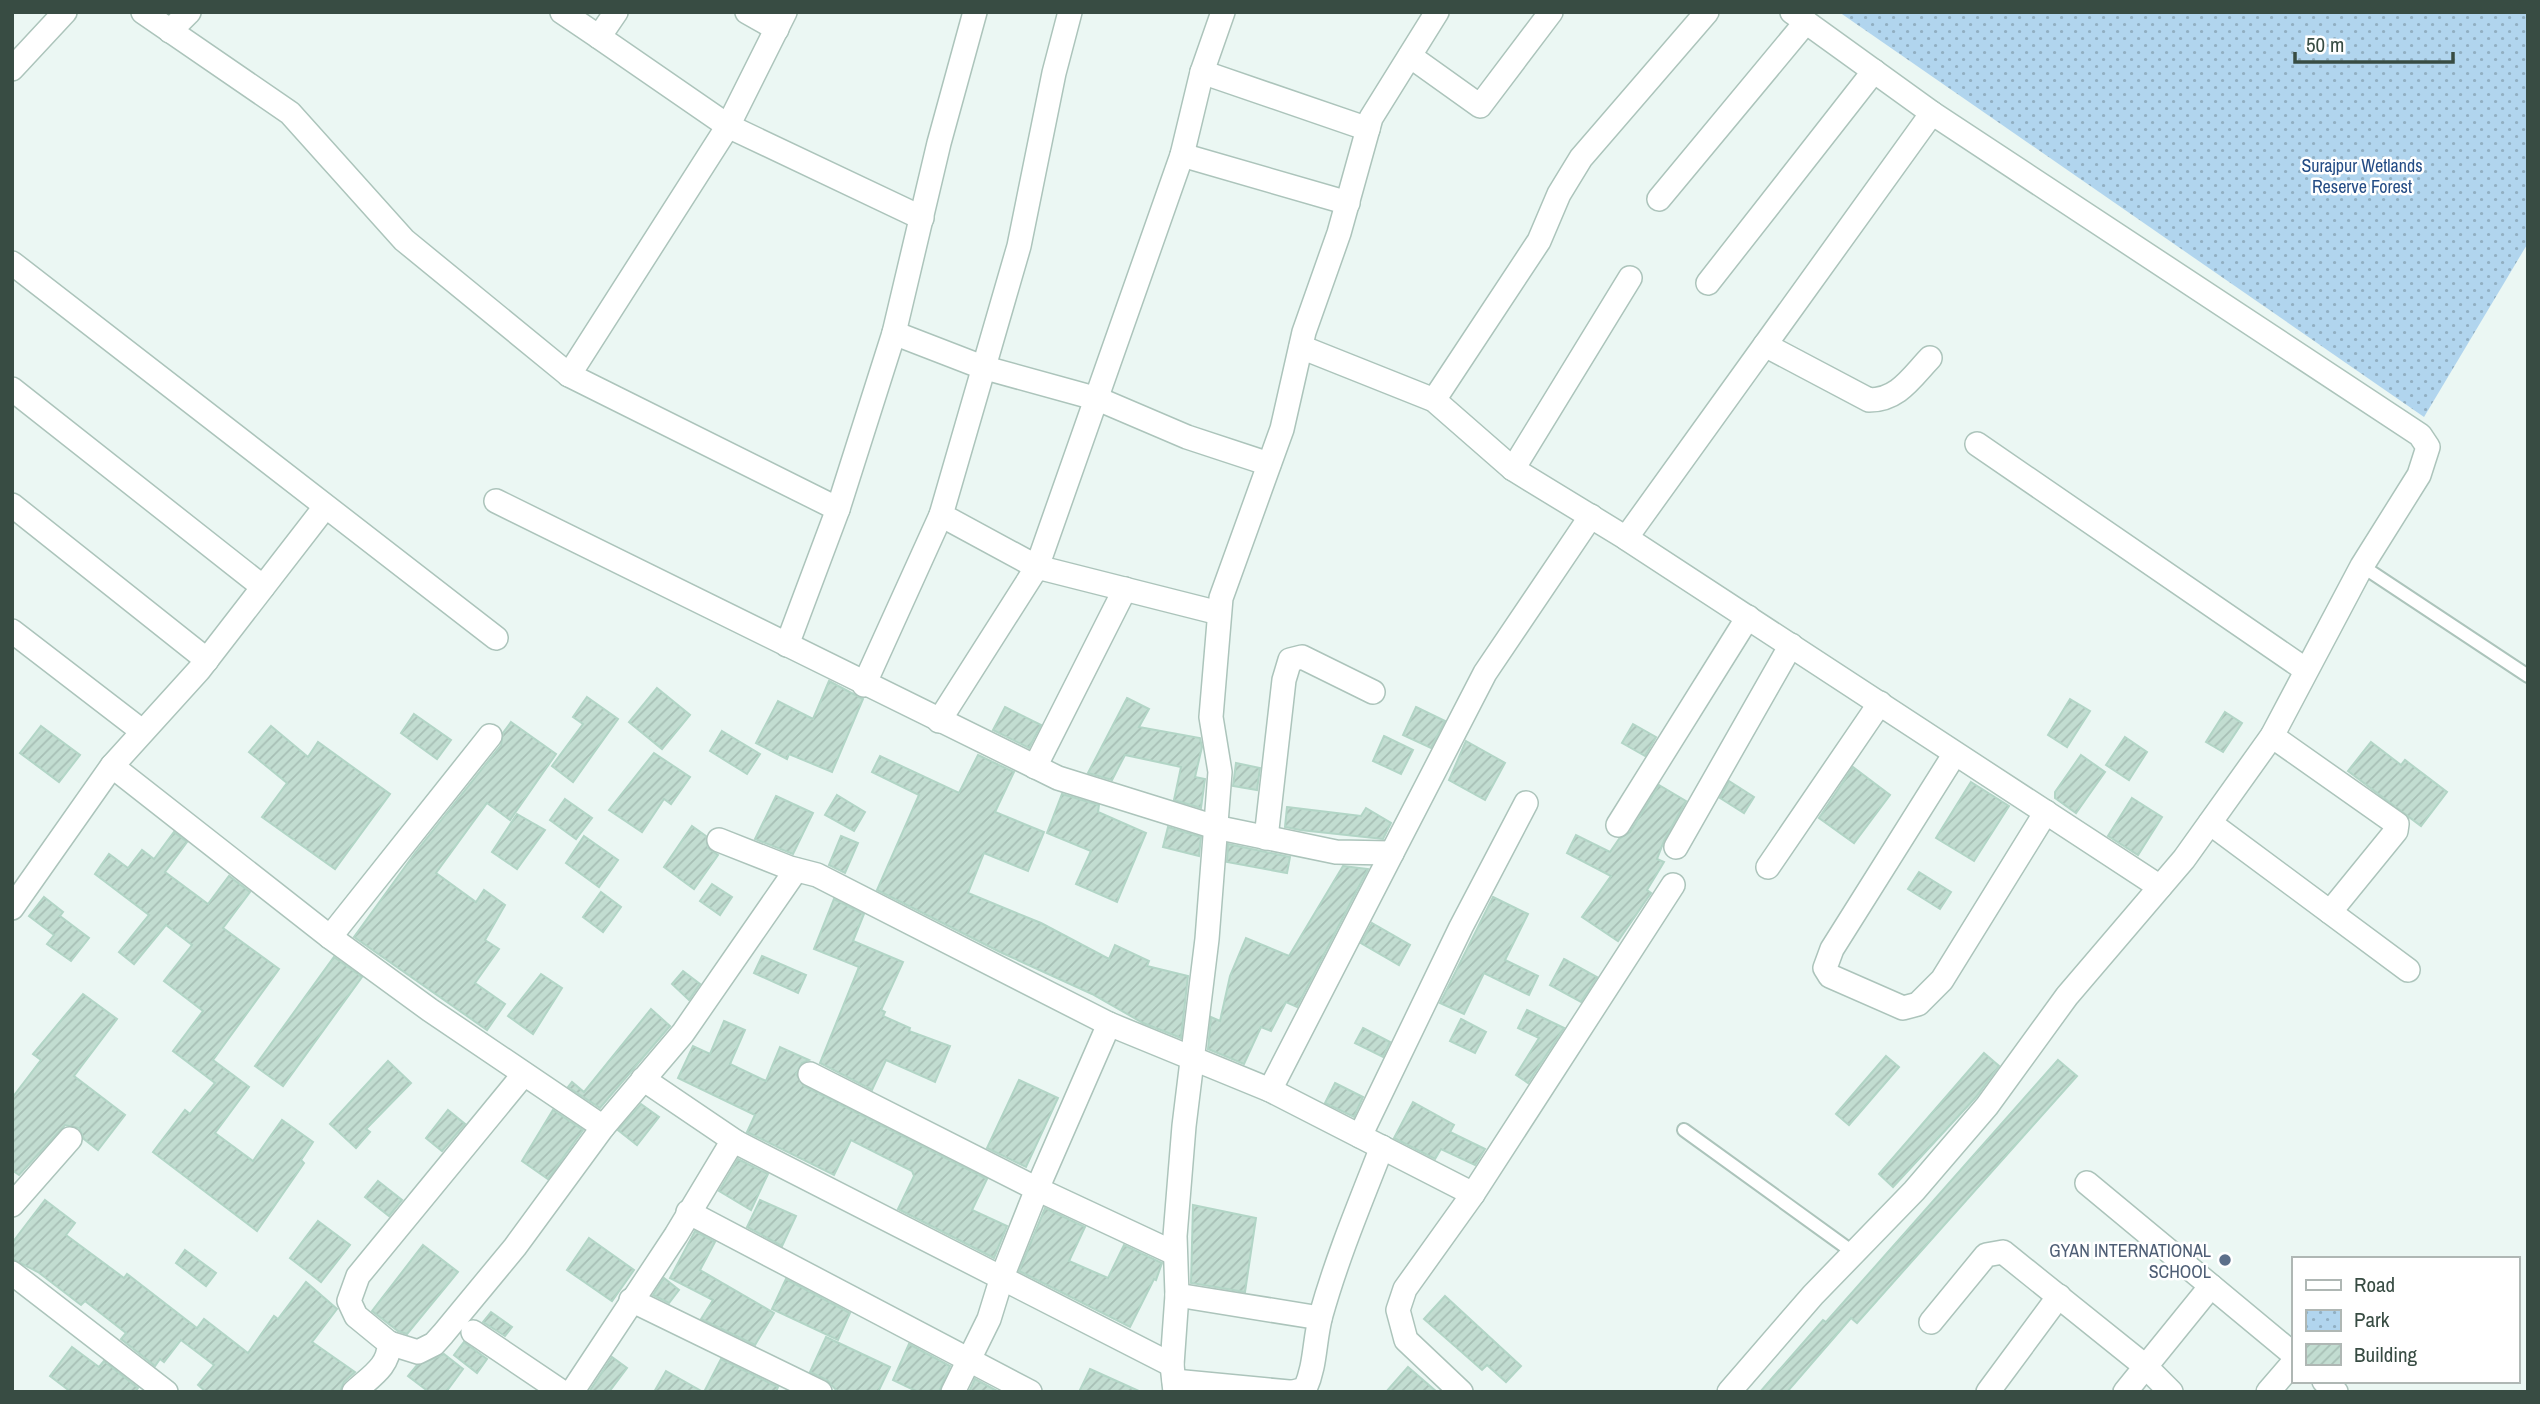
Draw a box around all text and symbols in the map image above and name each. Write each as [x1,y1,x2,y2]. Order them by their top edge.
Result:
scale bar [2295,21,2452,65]
text: 50 m [2306,30,2344,59]
park label: Surajpur Wetlands Reserve Forest [2301,153,2423,199]
place label: GYAN INTERNATIONAL SCHOOL [2049,1238,2211,1284]
marker: GYAN INTERNATIONAL SCHOOL [2217,1252,2233,1268]
legend [2292,1257,2519,1383]
text: Road [2354,1270,2395,1299]
text: Park [2354,1305,2390,1334]
text: Building [2354,1340,2418,1369]

